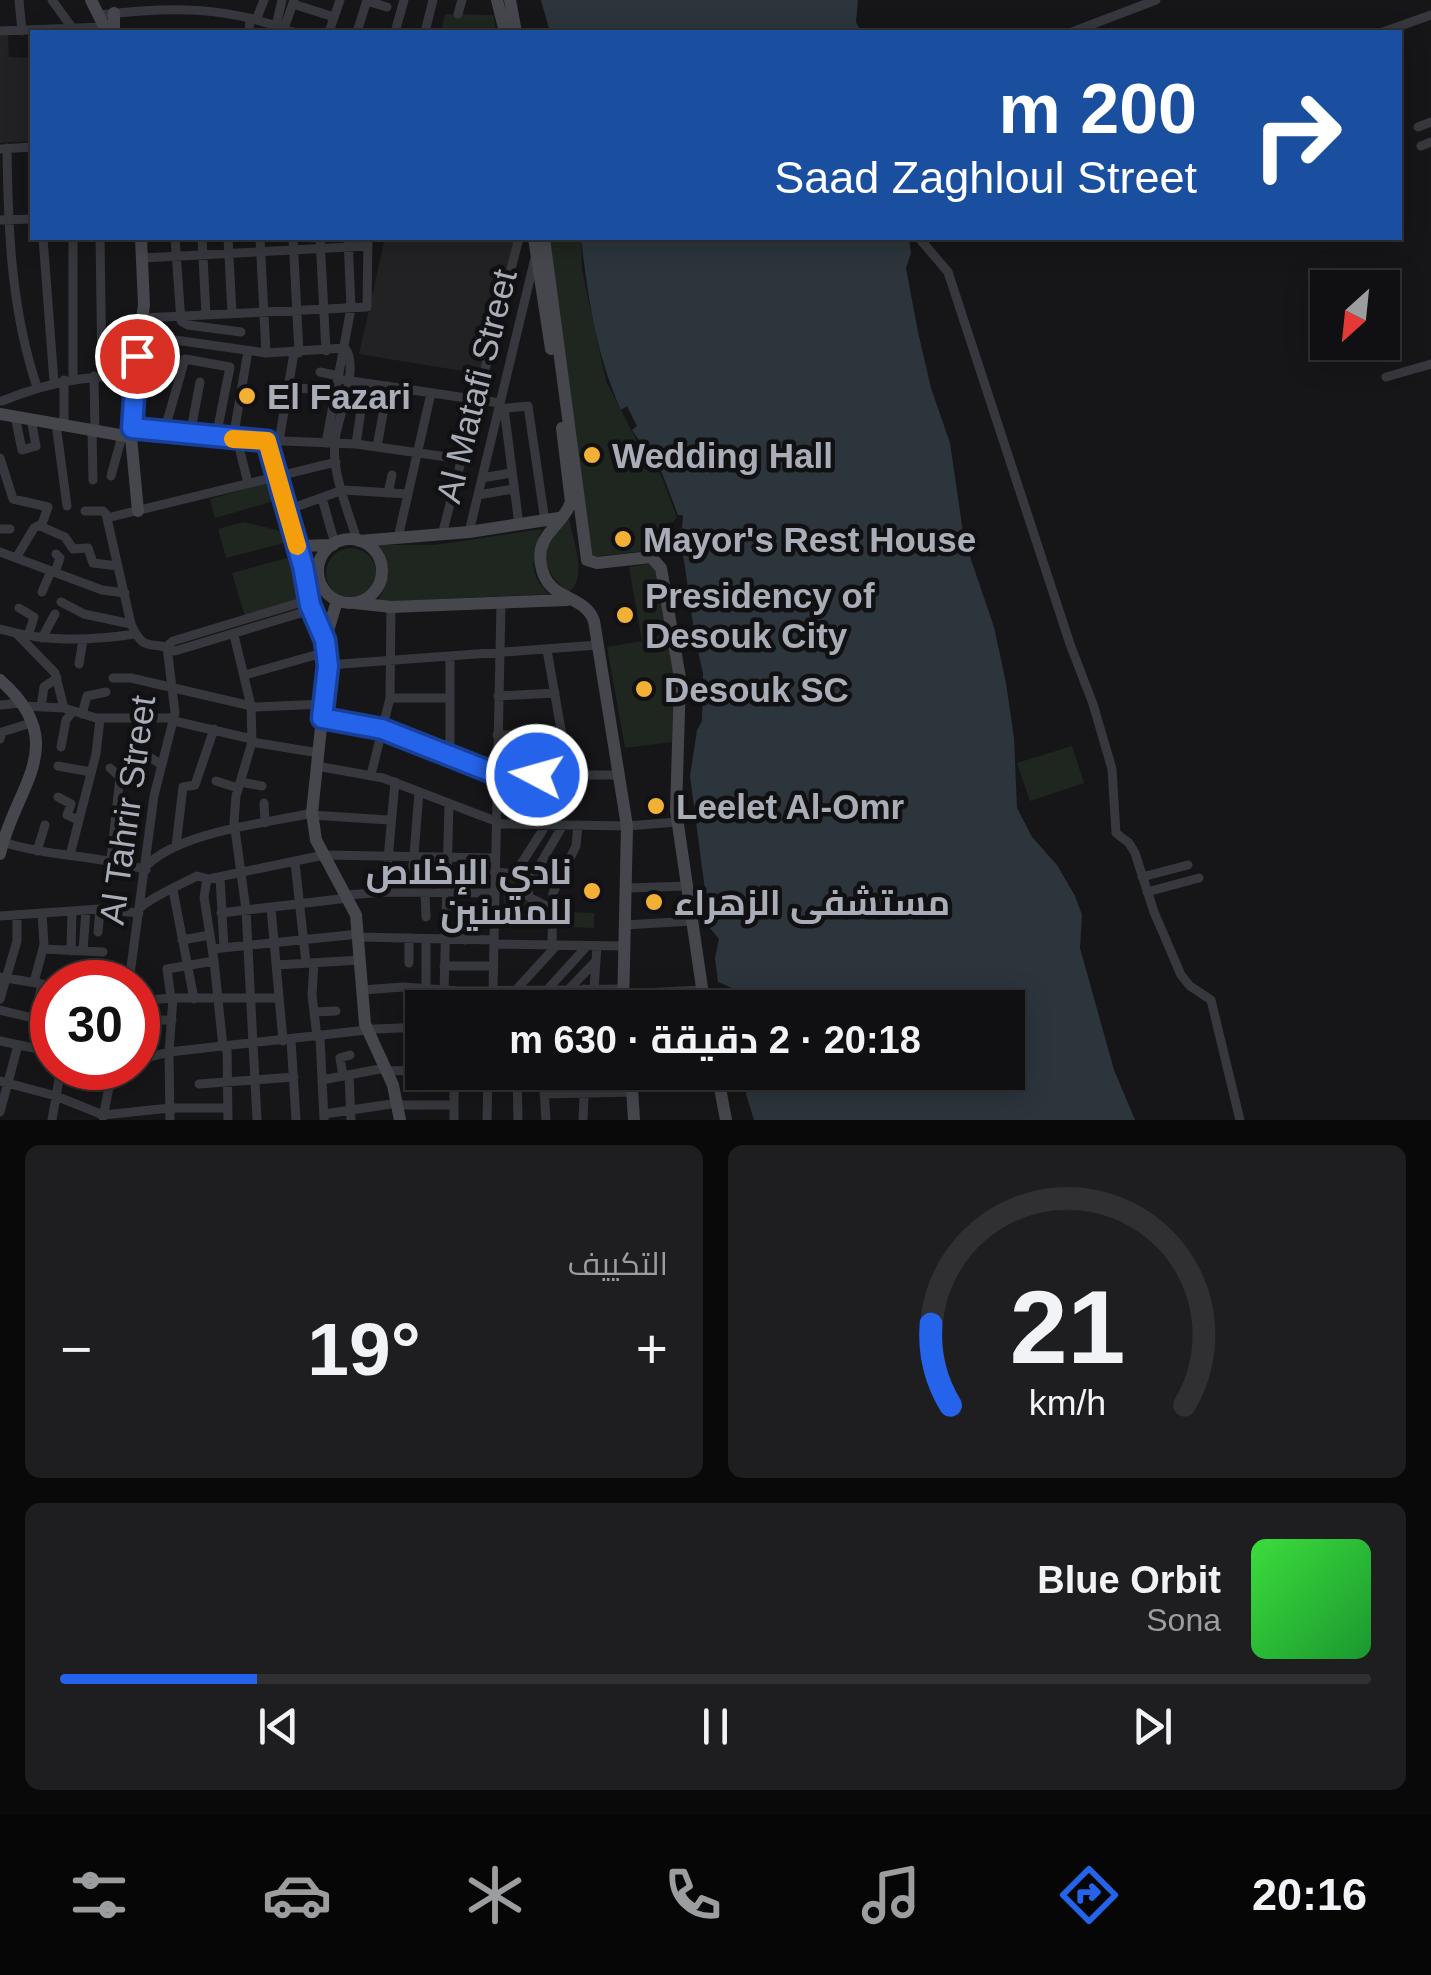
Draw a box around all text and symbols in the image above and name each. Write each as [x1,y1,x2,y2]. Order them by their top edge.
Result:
text: 200 m [999,70,1197,148]
icon: right [1232,70,1362,200]
text: Saad Zaghloul Street [774,152,1197,203]
street label: Al Matafi Street [428,265,524,507]
north arrow [1310,270,1400,360]
map controls [1310,270,1400,360]
pin [95,314,180,399]
icon: arrive [110,329,165,384]
place label: El Fazari [267,377,411,416]
marker: El Fazari [236,385,258,407]
place label: Wedding Hall [612,436,833,475]
marker: Wedding Hall [581,444,603,466]
place label: Mayor's Rest House [643,520,976,559]
marker: Mayor's Rest House [612,528,634,550]
place label: Presidency of Desouk City [645,576,875,655]
marker: Presidency of Desouk City [614,604,636,626]
place label: Desouk SC [664,670,849,709]
marker: Desouk SC [633,678,655,700]
street label: Al Tahrir Street [92,693,162,927]
position arrow [485,723,589,827]
place label: Leelet Al-Omr [676,787,905,826]
marker: Leelet Al-Omr [645,795,667,817]
place label: نادي الإخلاص للمسنين [366,852,572,933]
marker: نادي الإخلاص للمسنين [581,880,603,902]
place label: مستشفى الزهراء [674,883,950,924]
marker: مستشفى الزهراء [643,891,665,913]
speed limit sign: 30 [30,960,160,1090]
text: 20:18 · 2 دقيقة · 630 m [509,1019,921,1061]
text: التكييف [568,1246,668,1282]
text: 21 [1009,1269,1125,1385]
text: 19° [307,1307,421,1391]
text: − [60,1318,92,1380]
text: + [636,1318,668,1380]
text: km/h [1028,1383,1106,1423]
text: Blue Orbit [1037,1559,1221,1601]
text: Sona [1146,1602,1221,1638]
icon: previous [251,1699,306,1754]
icon: pause [688,1699,743,1754]
icon: next [1125,1699,1180,1754]
icon: filters [64,1860,134,1930]
icon: car [262,1860,332,1930]
icon: climate [460,1860,530,1930]
icon: phone [658,1860,728,1930]
icon: music [856,1860,926,1930]
icon: directions [1054,1860,1124,1930]
text: 20:16 [1252,1869,1367,1920]

